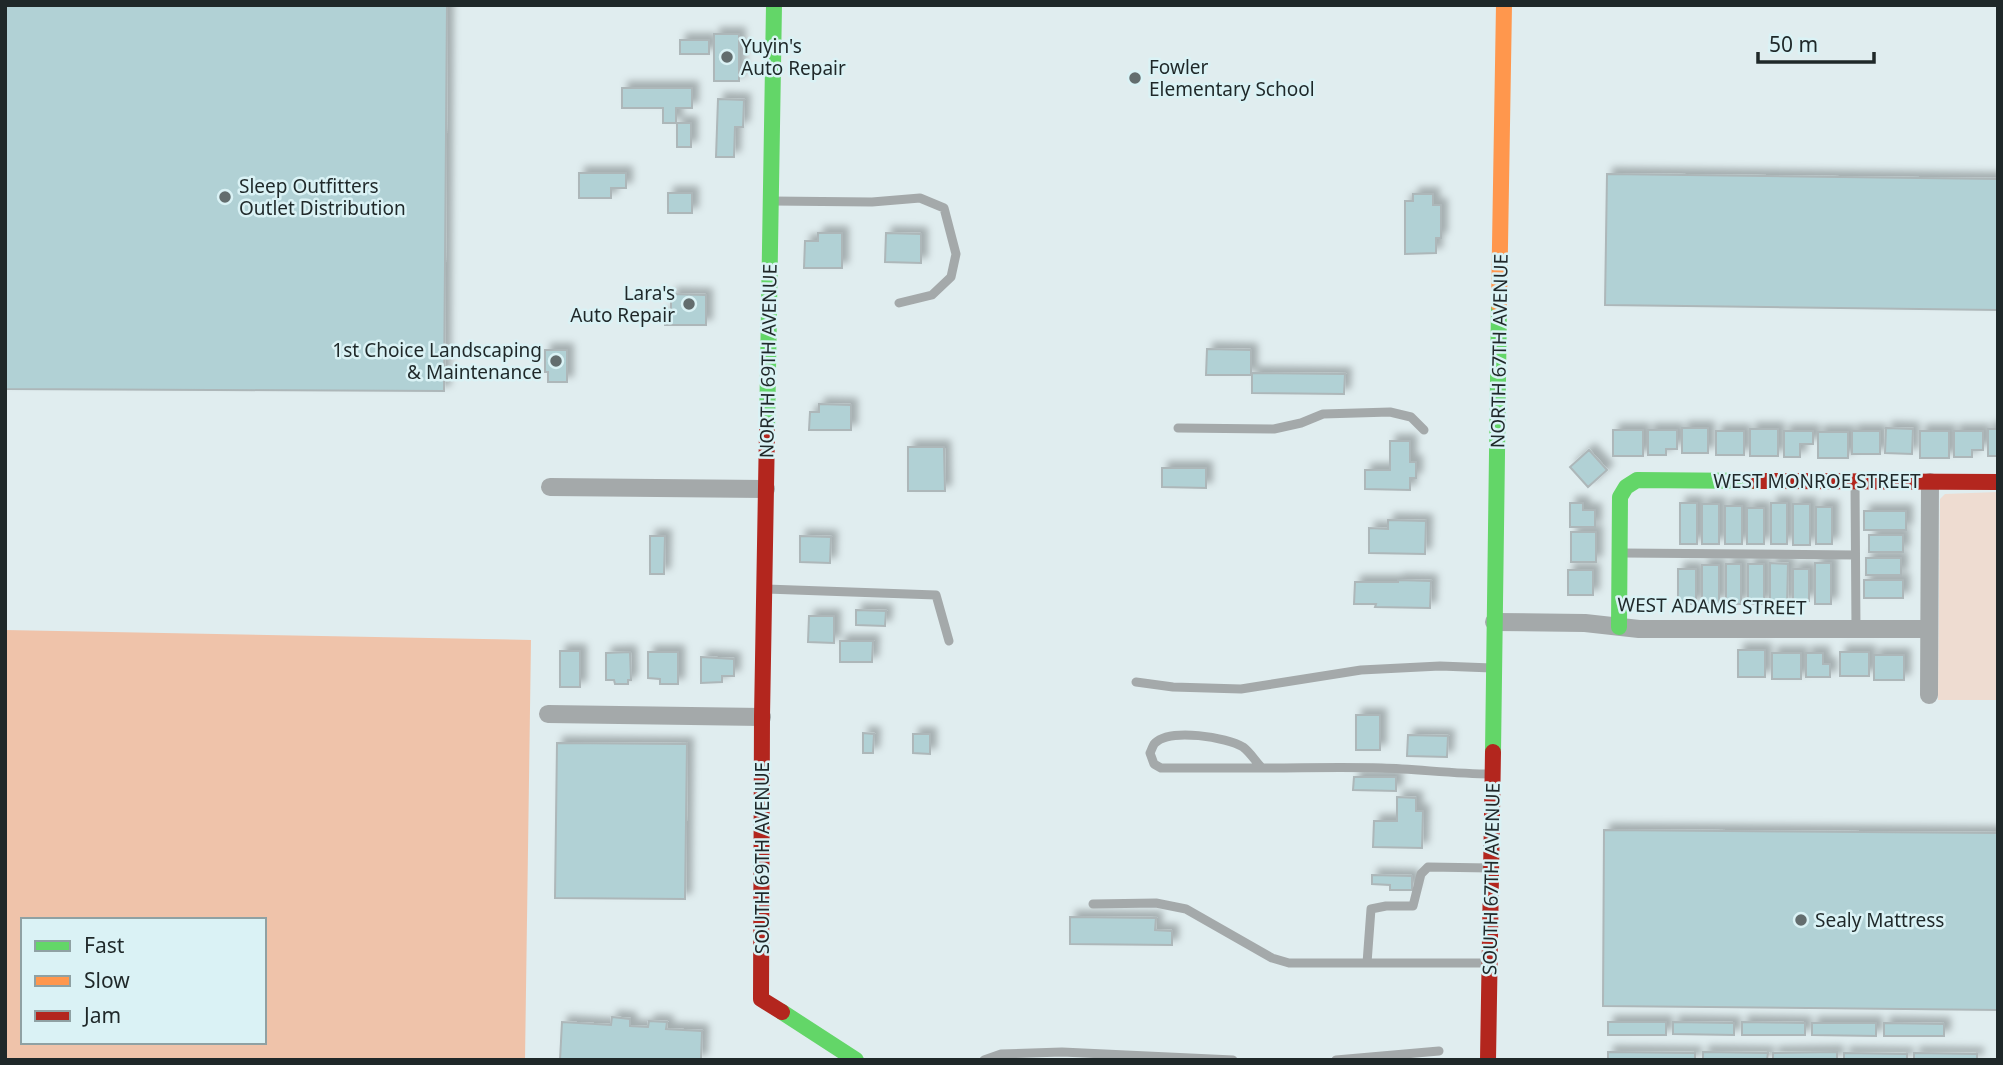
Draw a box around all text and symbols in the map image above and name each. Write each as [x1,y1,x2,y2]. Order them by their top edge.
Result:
scale bar [1758,21,1874,65]
text: 50 m [1769,30,1818,58]
place label: Yuyin's Auto Repair [741,33,846,81]
marker: Yuyin's Auto Repair [719,49,735,65]
place label: Fowler Elementary School [1149,54,1315,102]
marker: Fowler Elementary School [1127,70,1143,86]
place label: Sleep Outfitters Outlet Distribution [239,173,406,221]
marker: Sleep Outfitters Outlet Distribution [217,189,233,205]
street label: NORTH 67TH AVENUE [1484,254,1514,448]
street label: NORTH 69TH AVENUE [753,264,783,458]
place label: Lara's Auto Repair [570,280,675,328]
marker: Lara's Auto Repair [681,296,697,312]
place label: 1st Choice Landscaping & Maintenance [332,337,542,385]
marker: 1st Choice Landscaping & Maintenance [548,353,564,369]
street label: WEST MONROE STREET [1713,468,1921,494]
street label: WEST ADAMS STREET [1617,591,1807,621]
street label: SOUTH 69TH AVENUE [749,762,775,954]
street label: SOUTH 67TH AVENUE [1476,783,1506,975]
place label: Sealy Mattress [1815,907,1944,933]
marker: Sealy Mattress [1793,912,1809,928]
legend [21,918,266,1044]
text: Fast [84,931,125,959]
text: Slow [84,966,130,994]
text: Jam [82,1001,121,1029]

